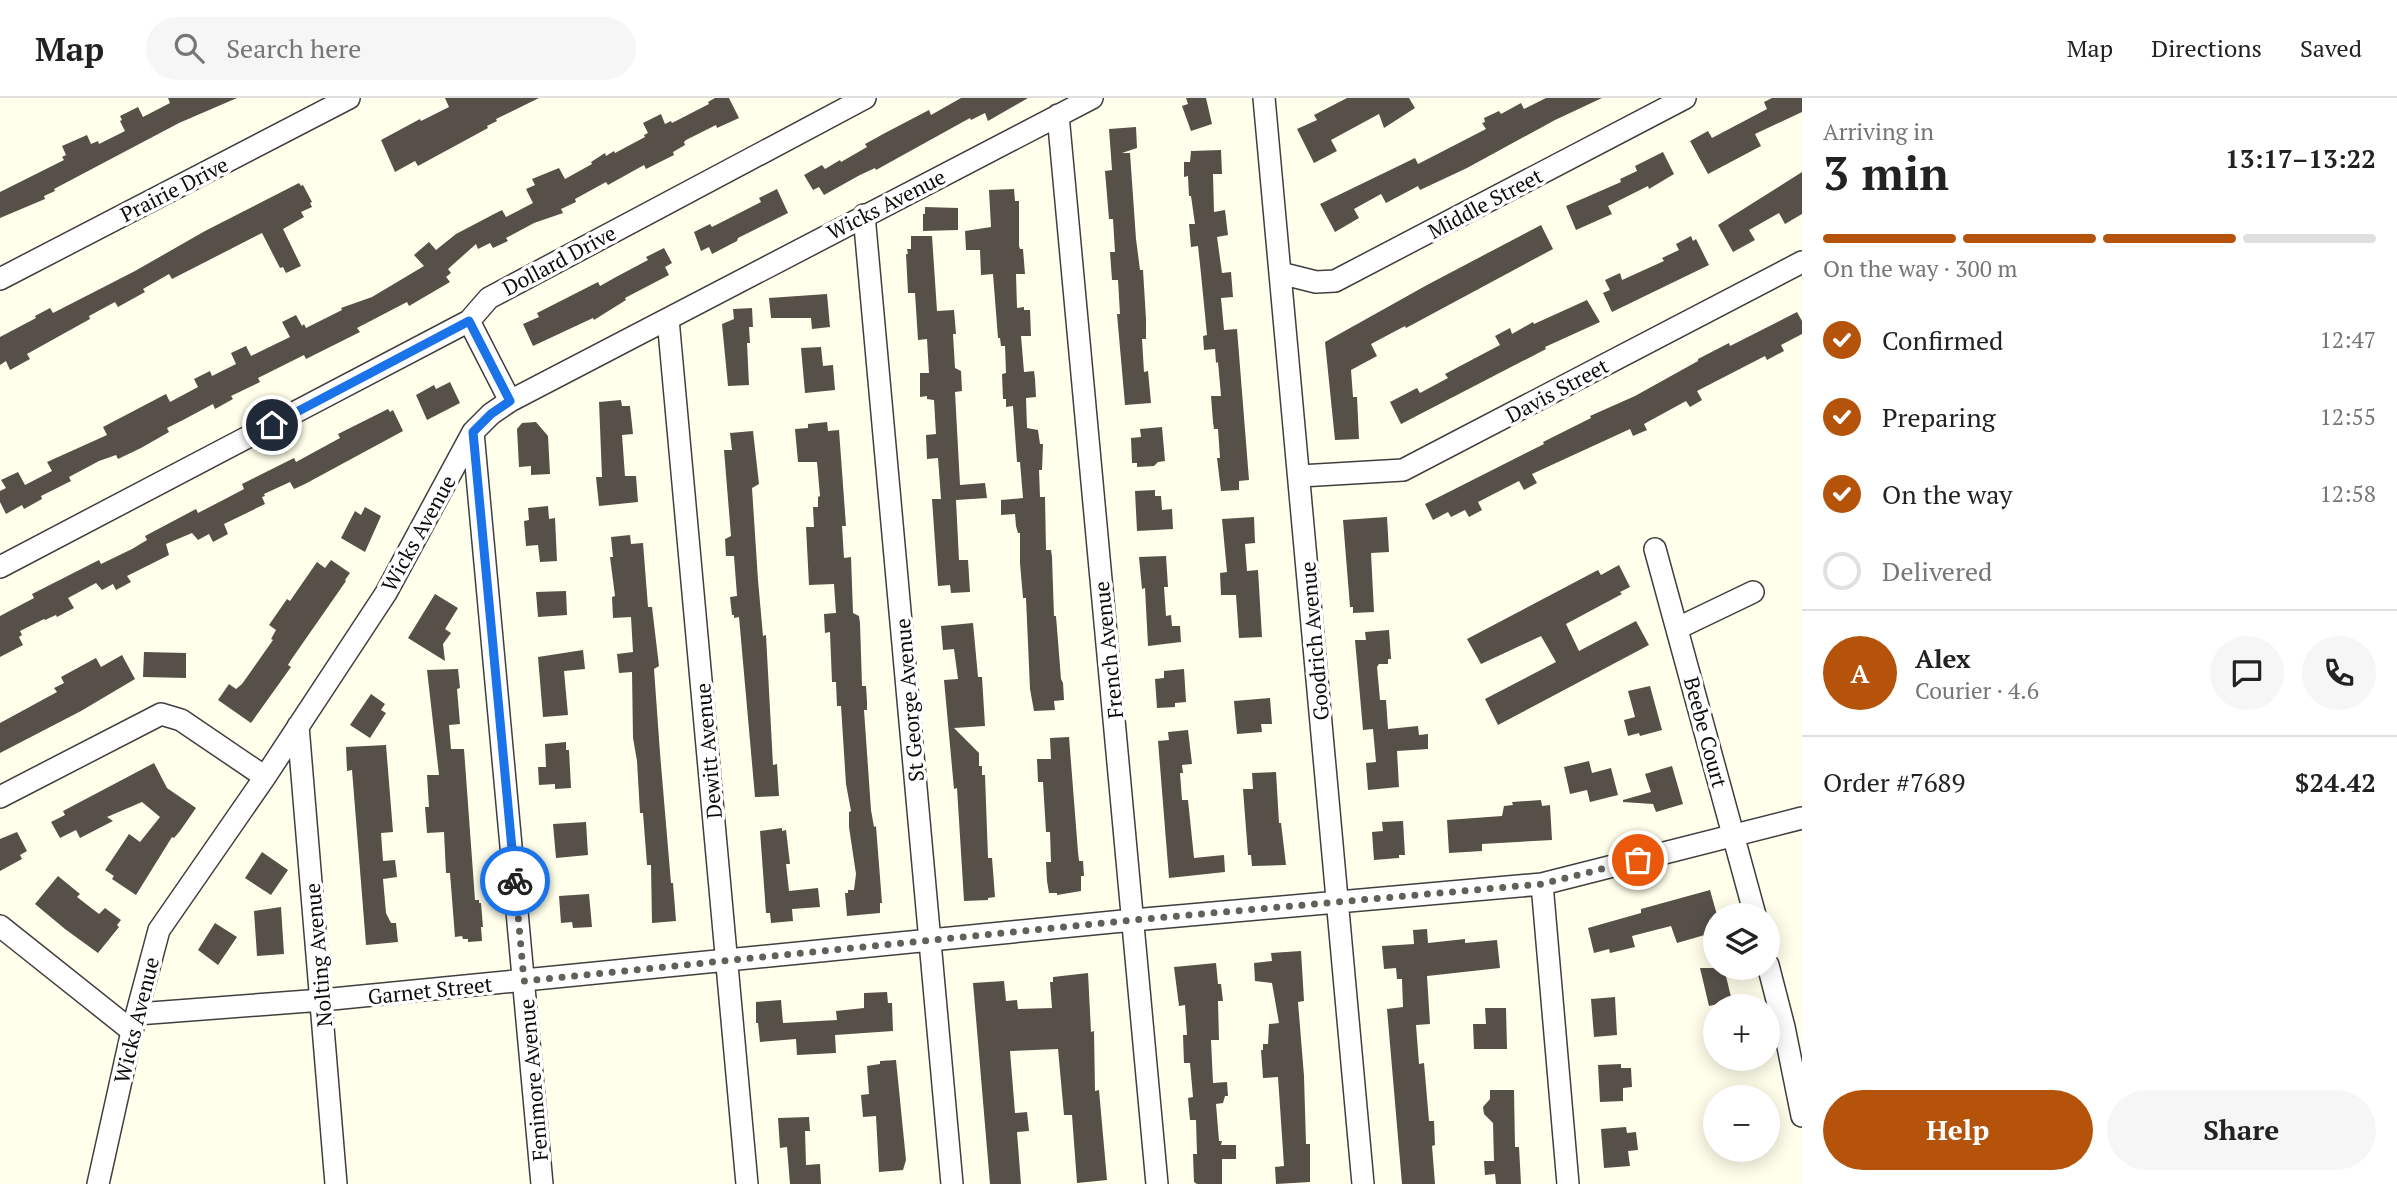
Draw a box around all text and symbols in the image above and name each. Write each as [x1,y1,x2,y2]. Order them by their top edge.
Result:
search box [146,17,636,80]
text: Map [35,27,104,70]
icon: search [170,29,208,67]
text: Search here [226,31,361,65]
text: Map [2067,32,2113,64]
text: Directions [2151,32,2262,64]
text: Saved [2300,32,2362,64]
text: Arriving in [1823,116,1934,147]
text: 13:17–13:22 [2225,141,2376,175]
text: 3 min [1823,142,1949,203]
street label: Prairie Drive [115,150,233,228]
street label: Middle Street [1423,161,1547,245]
street label: Wicks Avenue [822,162,950,246]
street label: Dollard Drive [497,218,621,302]
text: On the way · 300 m [1823,253,2017,284]
icon: check [1823,321,1861,359]
text: Confirmed [1882,323,2003,357]
text: 12:47 [2319,324,2376,355]
street label: Davis Street [1501,351,1613,429]
pin [242,395,302,455]
icon: check [1823,398,1861,436]
text: Preparing [1882,400,1995,434]
text: 12:55 [2319,401,2376,432]
icon: home [253,406,291,444]
street label: Wicks Avenue [374,470,462,596]
icon: check [1823,475,1861,513]
text: On the way [1882,477,2013,511]
text: 12:58 [2319,478,2376,509]
text: Delivered [1882,554,1992,588]
street label: Goodrich Avenue [1293,560,1335,722]
street label: French Avenue [1087,580,1129,720]
street label: St George Avenue [888,617,930,783]
button: chat [2210,636,2284,710]
button: phone [2302,636,2376,710]
text: Alex [1915,641,1971,675]
text: A [1851,656,1869,690]
street label: Beebe Court [1678,673,1734,791]
text: Courier · 4.6 [1915,675,2039,706]
street label: Dewitt Avenue [688,682,728,820]
text: Order #7689 [1823,765,1965,799]
text: $24.42 [2295,765,2376,799]
pin [1608,830,1668,890]
icon: bag [1619,841,1657,879]
courier [480,846,550,916]
icon: bike [496,862,534,900]
street label: Nolting Avenue [298,882,338,1028]
map controls [1703,903,1780,1162]
button: layers [1703,903,1780,980]
street label: Wicks Avenue [107,954,165,1086]
street label: Garnet Street [366,970,494,1010]
button: + [1703,994,1780,1071]
street label: Fenimore Avenue [512,998,554,1162]
button: − [1703,1085,1780,1162]
button: Help [1823,1090,2093,1170]
button: Share [2107,1090,2376,1170]

